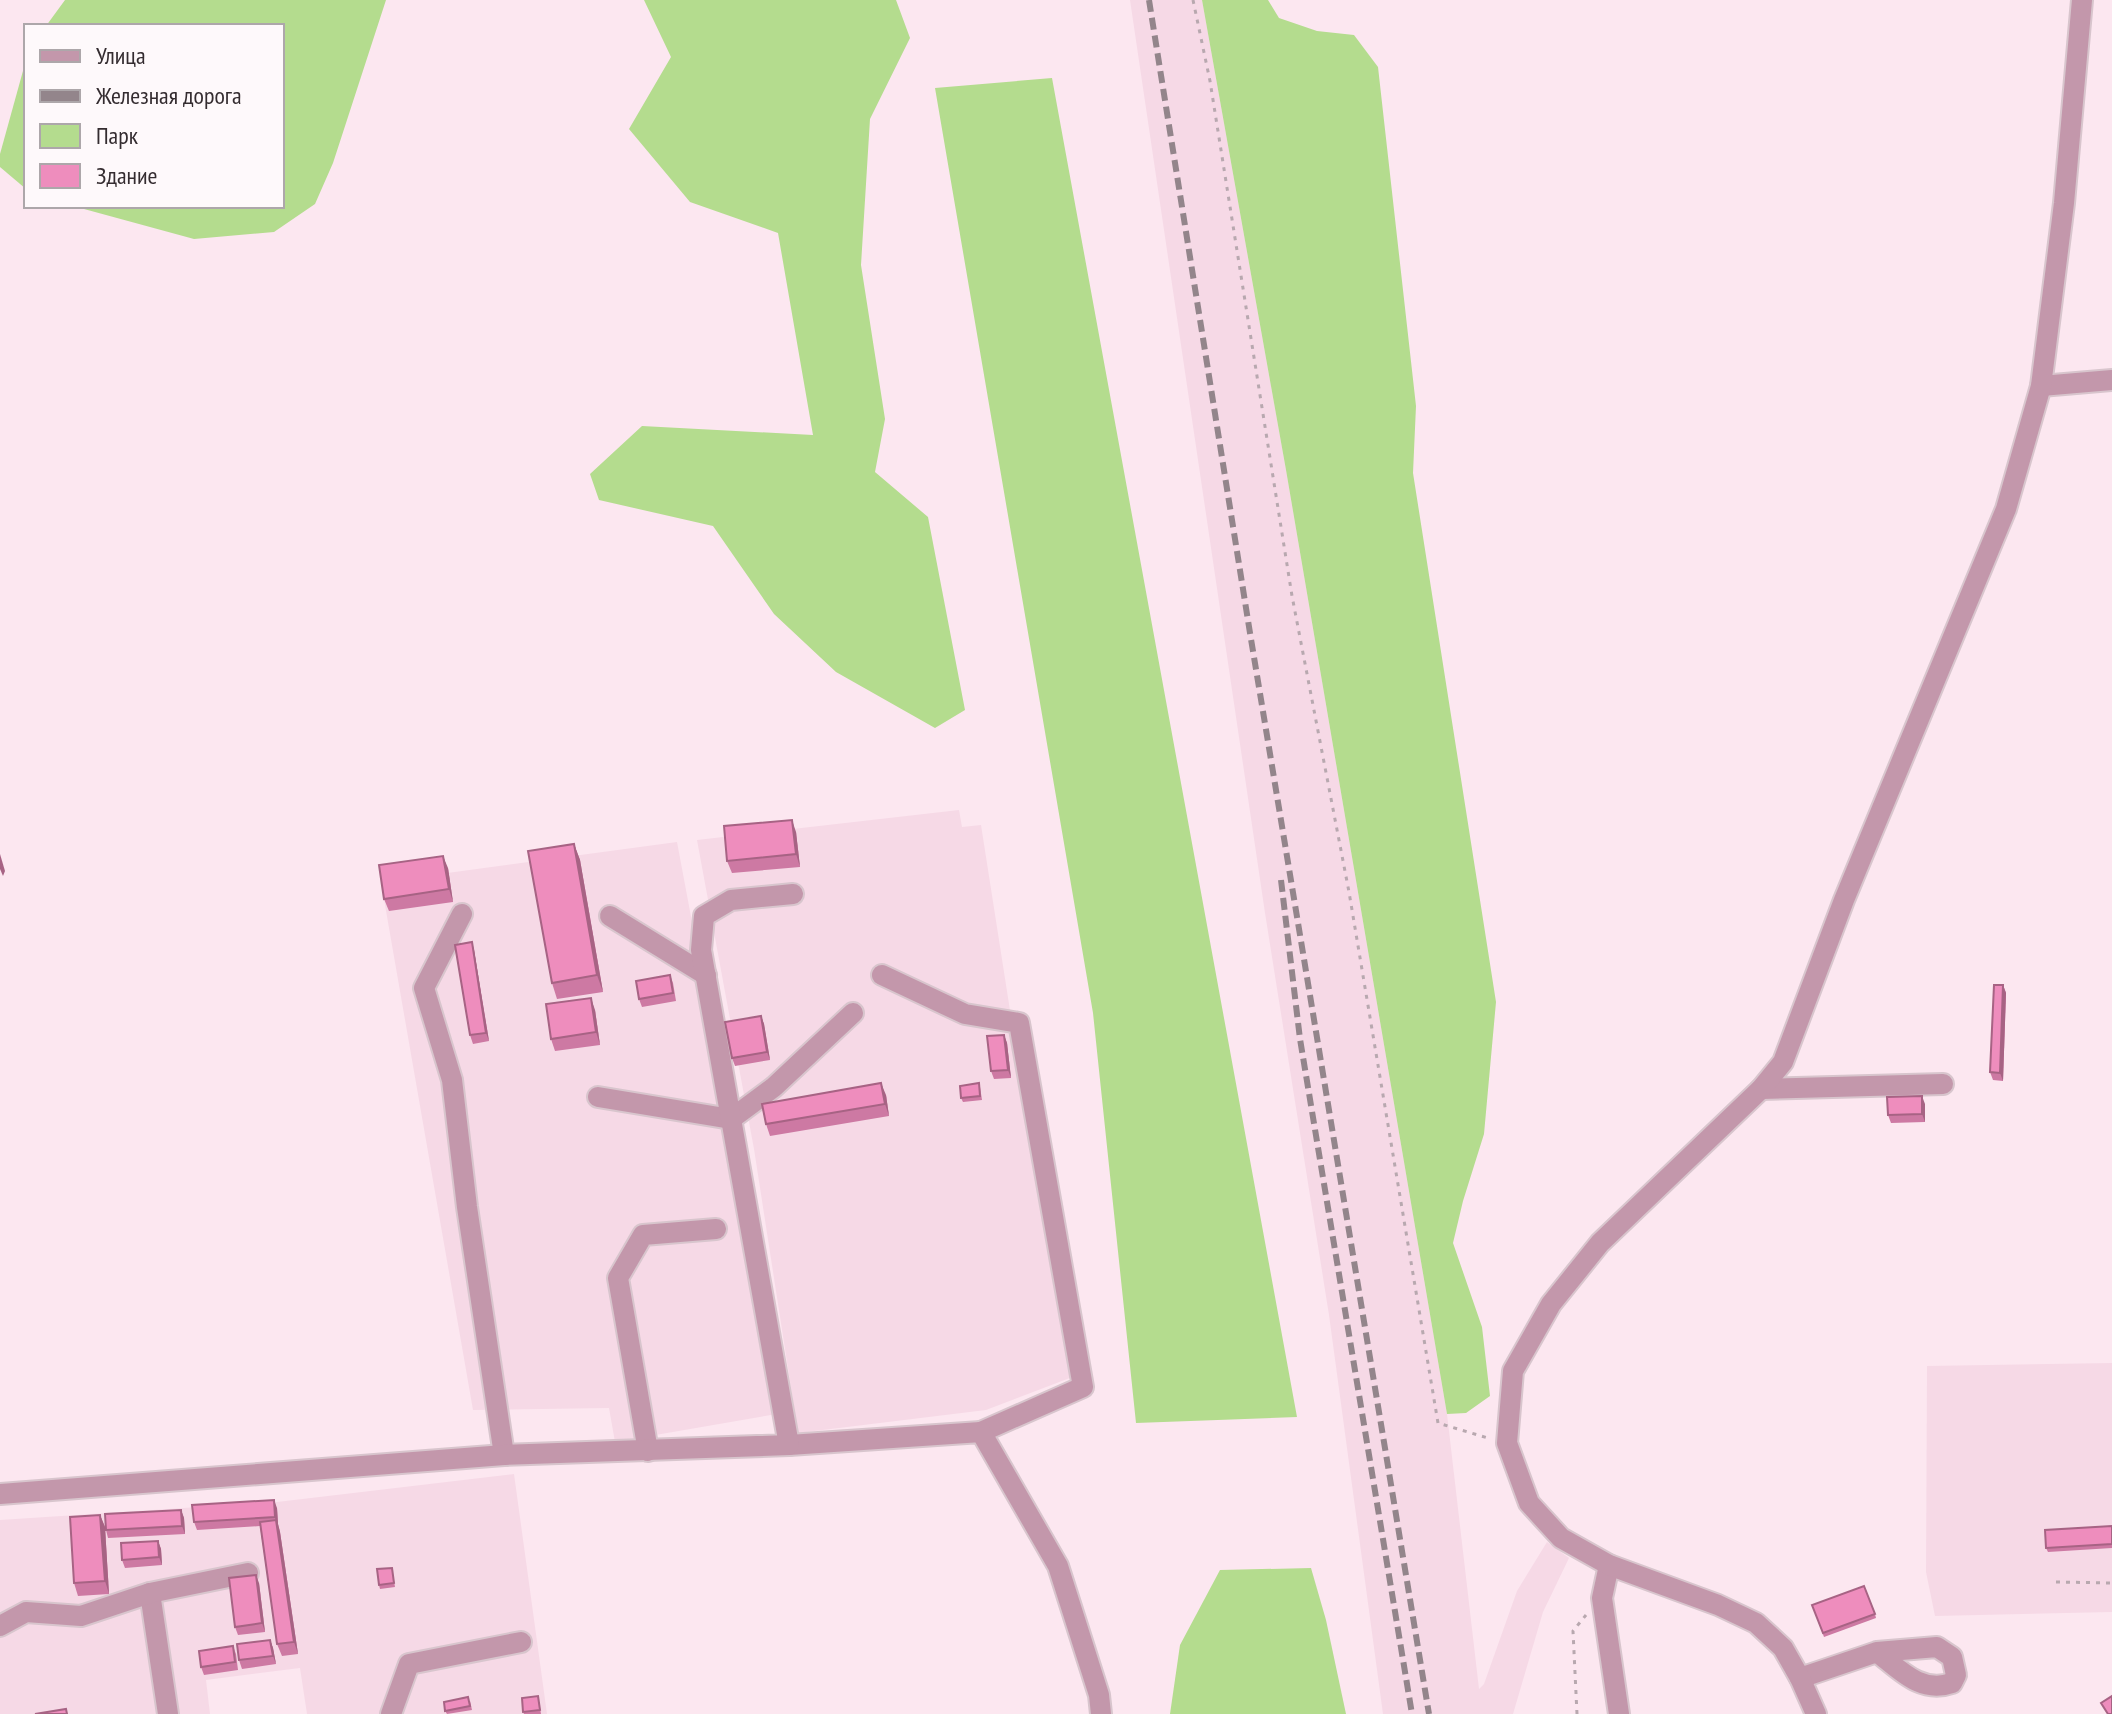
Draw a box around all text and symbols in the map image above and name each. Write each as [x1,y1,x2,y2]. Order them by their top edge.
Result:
legend [24,24,284,208]
text: Улица [96,40,146,71]
text: Железная дорога [95,80,242,111]
text: Парк [96,120,139,151]
text: Здание [96,160,157,191]

